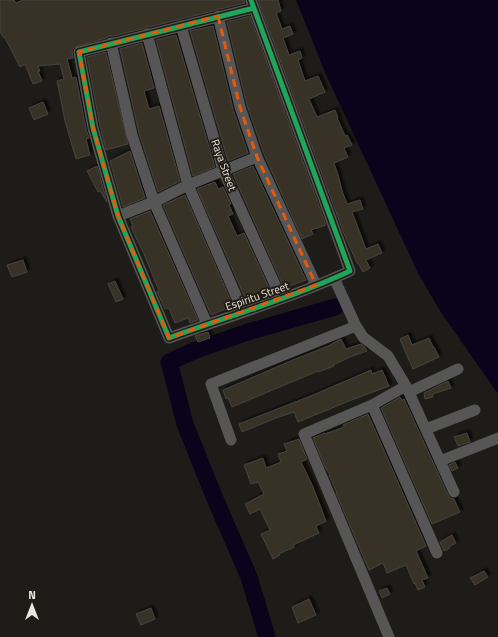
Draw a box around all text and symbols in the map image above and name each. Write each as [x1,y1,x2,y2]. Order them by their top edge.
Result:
street label: Raya Street [207,137,241,193]
street label: Espiritu Street [223,278,291,314]
north arrow [12,585,52,625]
text: N [28,587,36,603]

